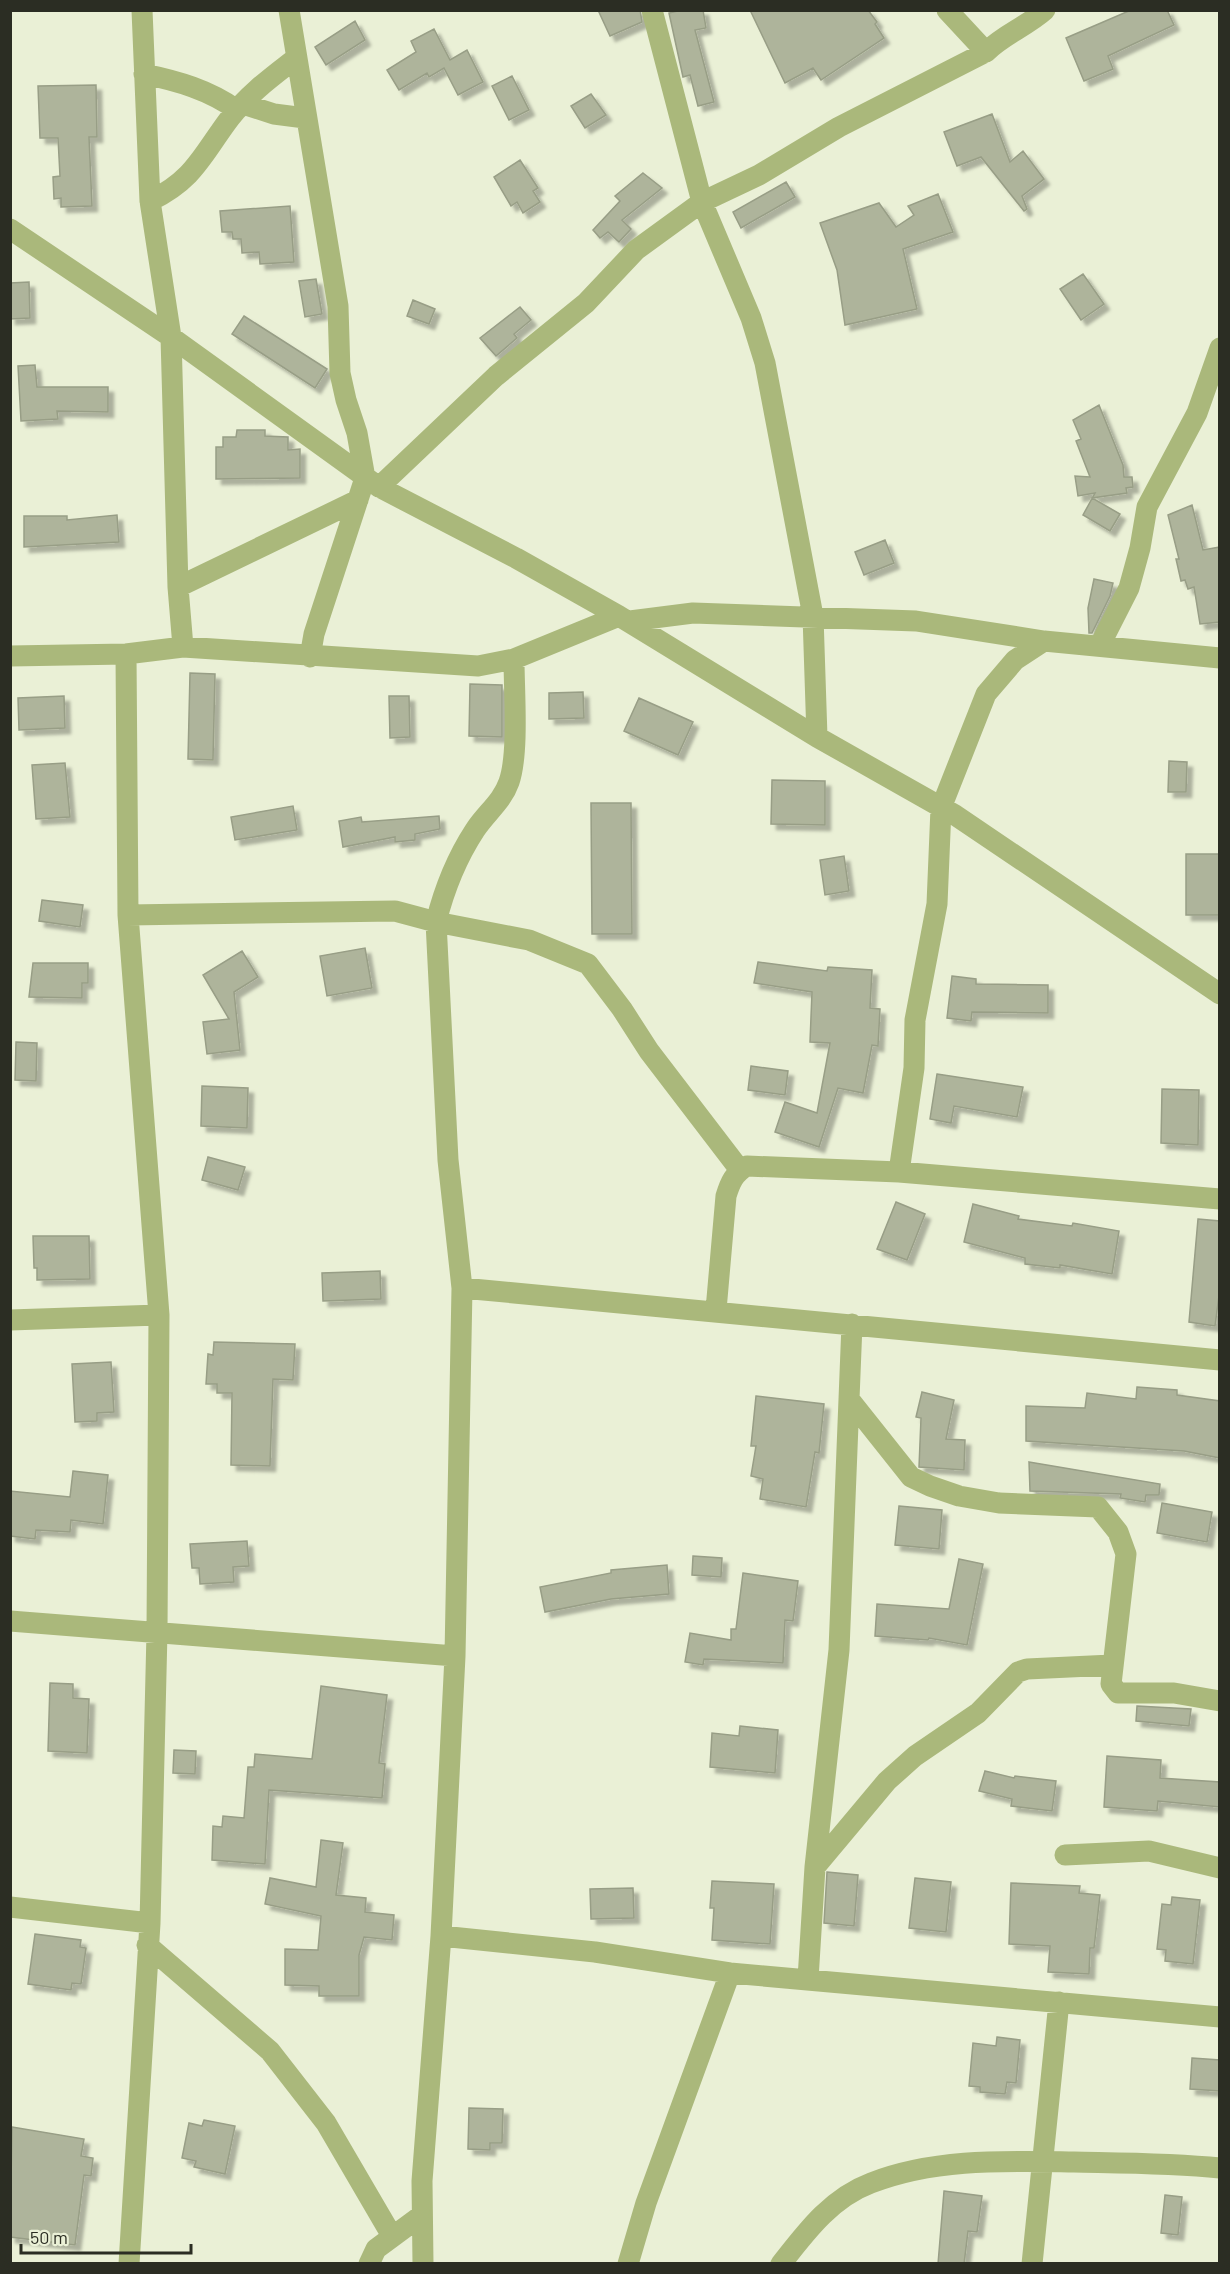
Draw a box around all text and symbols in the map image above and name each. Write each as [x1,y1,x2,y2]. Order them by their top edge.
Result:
scale bar [21,2217,190,2255]
text: 50 m [30,2226,68,2248]

